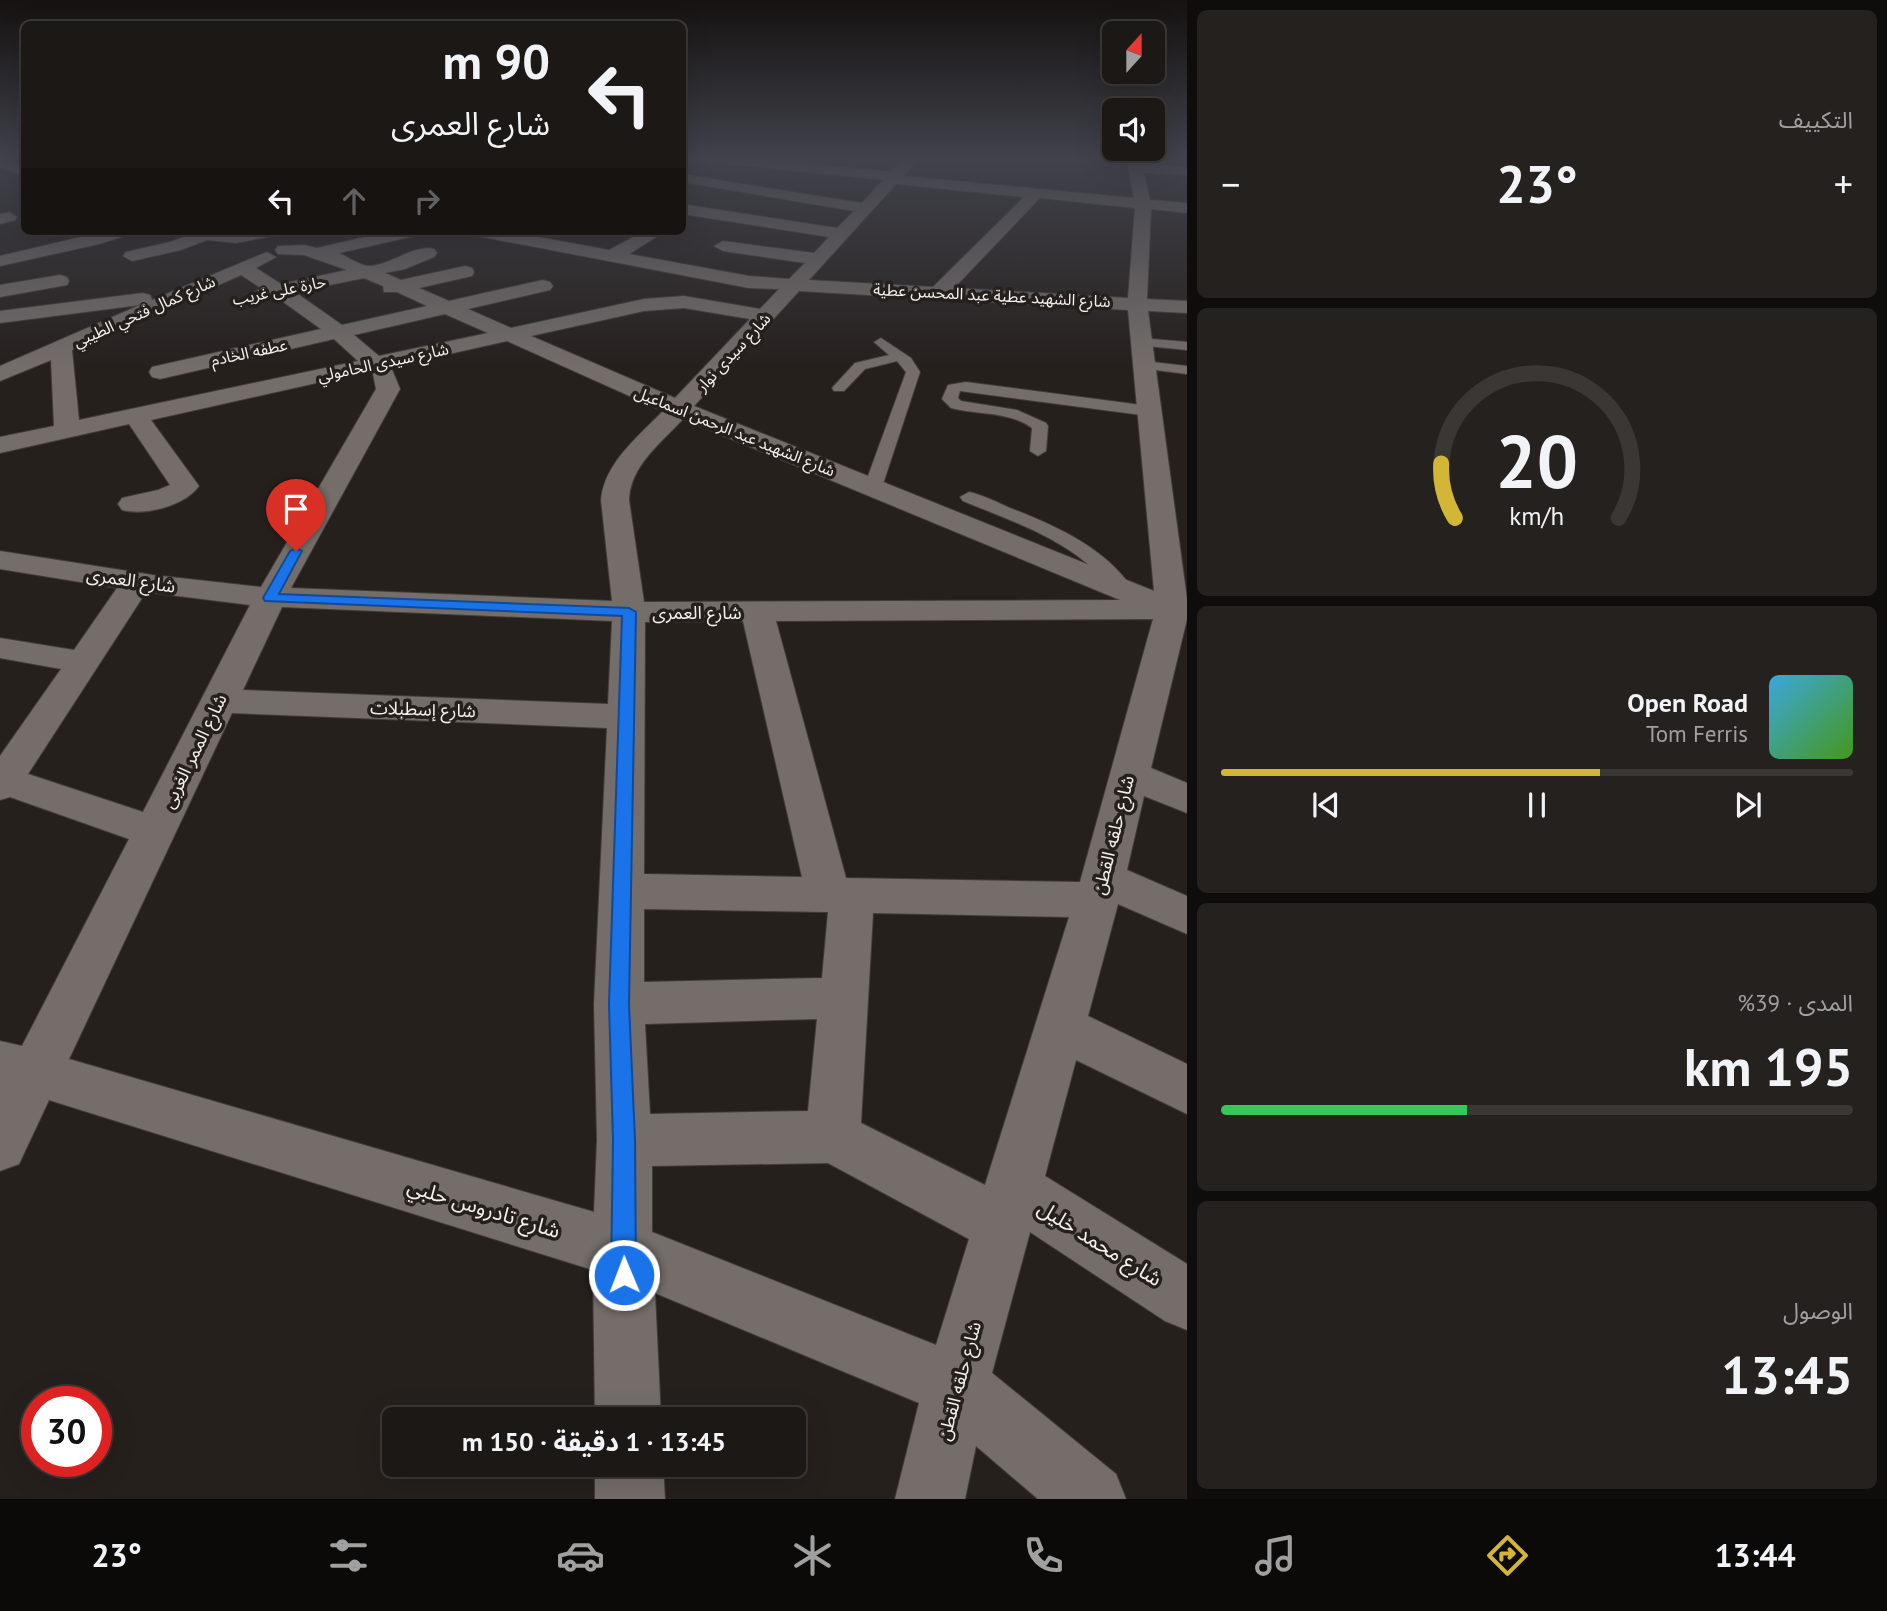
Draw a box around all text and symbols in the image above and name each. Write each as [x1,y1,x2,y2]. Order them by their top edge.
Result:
north arrow [1102,21,1166,84]
map controls [1102,21,1165,161]
text: 90 m [443,29,550,93]
icon: left [574,49,665,140]
button: sound [1102,98,1165,161]
text: شارع العمرى [391,102,550,144]
text: التكييف [1779,105,1853,134]
text: 23° [1496,150,1578,217]
text: − [1221,159,1240,208]
text: + [1834,159,1853,208]
icon: left [262,182,300,220]
icon: ahead [335,182,373,220]
icon: right [408,182,446,220]
street label: شارع كمال فتحي الطيبي [70,271,219,354]
street label: حارة على غريب [230,271,328,309]
street label: شارع الشهيد عطية عبد المحسن عطية [873,279,1111,314]
street label: شارع سيدى نوار [691,308,777,398]
street label: عطفه الخادم [209,334,290,373]
street label: شارع سيدى الحامولي [316,338,451,389]
street label: شارع الشهيد عبد الرحمن اسماعيل [631,382,838,483]
text: 20 [1496,414,1578,508]
pin [266,479,326,551]
icon: arrive [277,490,315,528]
text: km/h [1510,499,1564,531]
street label: شارع العمرى [85,562,177,601]
street label: شارع العمرى [652,601,742,627]
text: Open Road [1627,686,1748,719]
street label: شارع الممر الغربى [156,690,234,813]
street label: شارع إسطبلات [370,696,476,725]
text: Tom Ferris [1646,719,1748,748]
street label: شارع حلقه القطن [1087,773,1142,898]
icon: previous [1307,786,1345,824]
icon: pause [1518,786,1556,824]
icon: next [1729,786,1767,824]
text: المدى · 39% [1737,988,1853,1017]
text: 195 km [1684,1033,1853,1100]
street label: شارع تادروس حلبي [403,1172,564,1247]
street label: شارع محمد خليل [1032,1194,1167,1294]
position arrow [587,1238,661,1312]
text: الوصول [1783,1296,1853,1325]
street label: شارع حلقه القطن [932,1319,989,1444]
text: 13:45 [1721,1341,1853,1408]
speed limit sign: 30 [21,1386,112,1477]
text: 13:45 · 1 دقيقة · 150 m [462,1425,726,1458]
icon: filters [324,1531,373,1580]
icon: car [556,1531,605,1580]
icon: climate [788,1531,837,1580]
icon: phone [1019,1531,1068,1580]
icon: music [1251,1531,1300,1580]
icon: directions [1483,1531,1532,1580]
text: 23° [91,1534,142,1576]
text: 13:44 [1714,1534,1796,1576]

